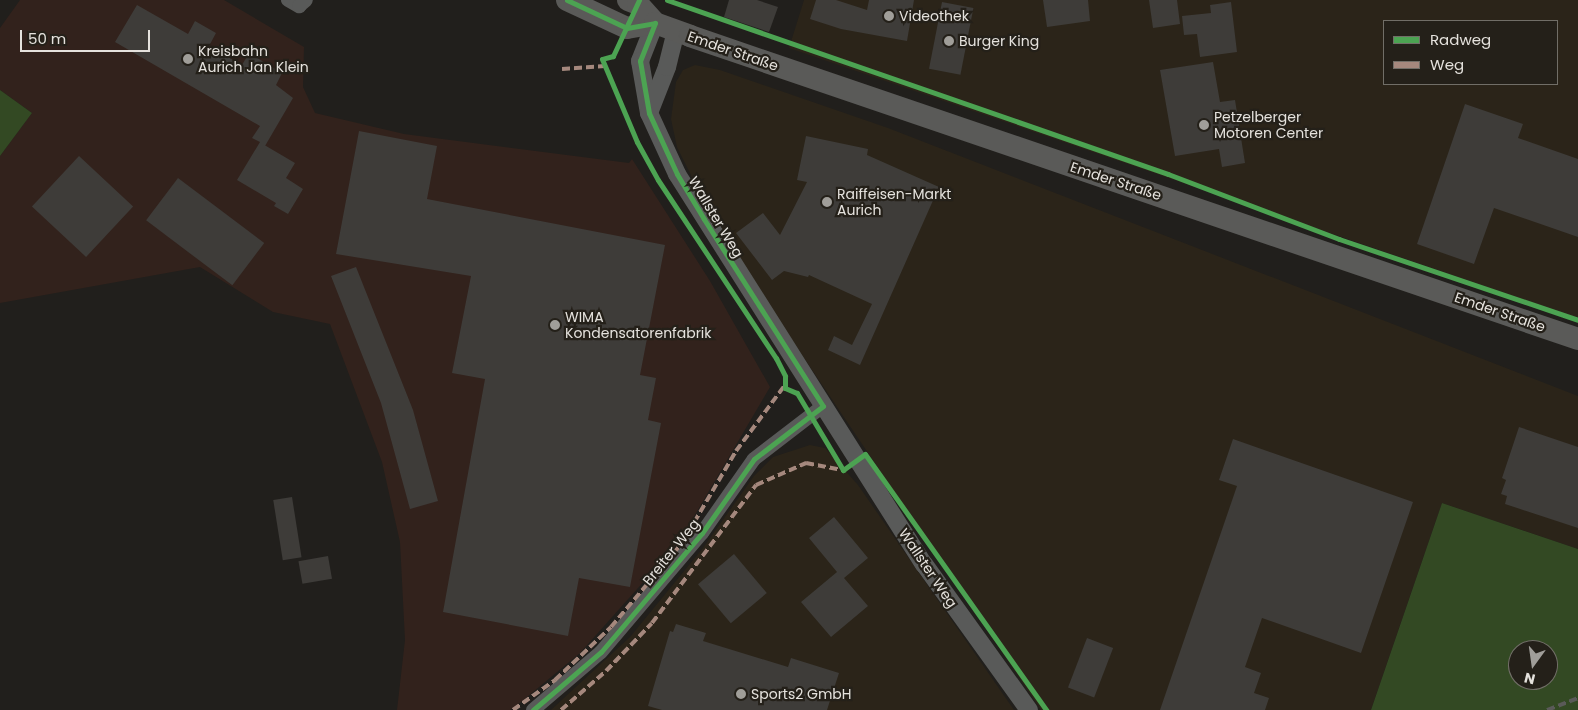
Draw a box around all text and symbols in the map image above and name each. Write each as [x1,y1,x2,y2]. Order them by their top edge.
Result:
place label: Videothek [899,8,969,24]
marker: Videothek [883,10,895,22]
scale bar [22,20,152,52]
legend [1383,20,1558,85]
text: 50 m [28,28,66,49]
street label: Emder Straße [685,28,781,74]
text: Radweg [1430,29,1491,50]
place label: Burger King [959,33,1039,49]
marker: Burger King [943,35,955,47]
place label: Kreisbahn Aurich Jan Klein [198,43,309,75]
marker: Kreisbahn Aurich Jan Klein [182,53,194,65]
text: Weg [1430,54,1464,75]
place label: Petzelberger Motoren Center [1214,109,1323,142]
marker: Petzelberger Motoren Center [1198,119,1210,131]
street label: Emder Straße [1068,158,1164,204]
street label: Wallster Weg [685,173,747,261]
place label: Raiffeisen-Markt Aurich [837,186,951,218]
marker: Raiffeisen-Markt Aurich [821,196,833,208]
street label: Emder Straße [1452,289,1548,335]
place label: WIMA Kondensatorenfabrik [565,309,712,342]
marker: WIMA Kondensatorenfabrik [549,319,561,331]
street label: Breiter Weg [639,515,703,589]
street label: Wallster Weg [895,525,961,611]
north arrow [1508,640,1558,690]
text: N [1522,668,1537,690]
place label: Sports2 GmbH [751,686,852,702]
marker: Sports2 GmbH [735,688,747,700]

